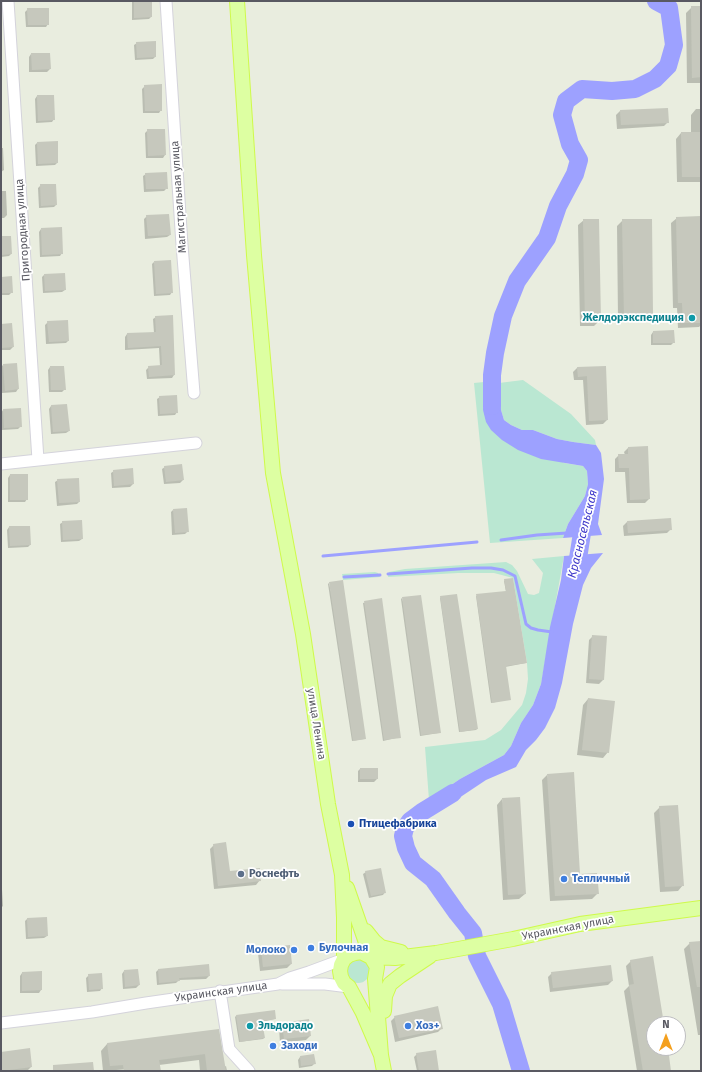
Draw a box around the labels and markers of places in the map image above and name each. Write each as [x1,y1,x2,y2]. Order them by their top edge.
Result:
place label: Желдорэкспедиция [583,311,684,325]
marker: Желдорэкспедиция [687,313,697,323]
place label: Птицефабрика [359,817,437,831]
marker: Птицефабрика [346,819,356,829]
place label: Роснефть [249,867,299,881]
marker: Роснефть [236,869,246,879]
place label: Тепличный [572,872,630,886]
marker: Тепличный [559,874,569,884]
place label: Булочная [319,941,368,955]
place label: Молоко [246,943,286,957]
marker: Булочная [306,943,316,953]
marker: Молоко [289,945,299,955]
place label: Эльдорадо [258,1019,313,1033]
place label: Хоз+ [416,1019,440,1033]
marker: Эльдорадо [245,1021,255,1031]
marker: Хоз+ [403,1021,413,1031]
place label: Заходи [281,1039,317,1053]
marker: Заходи [268,1041,278,1051]

